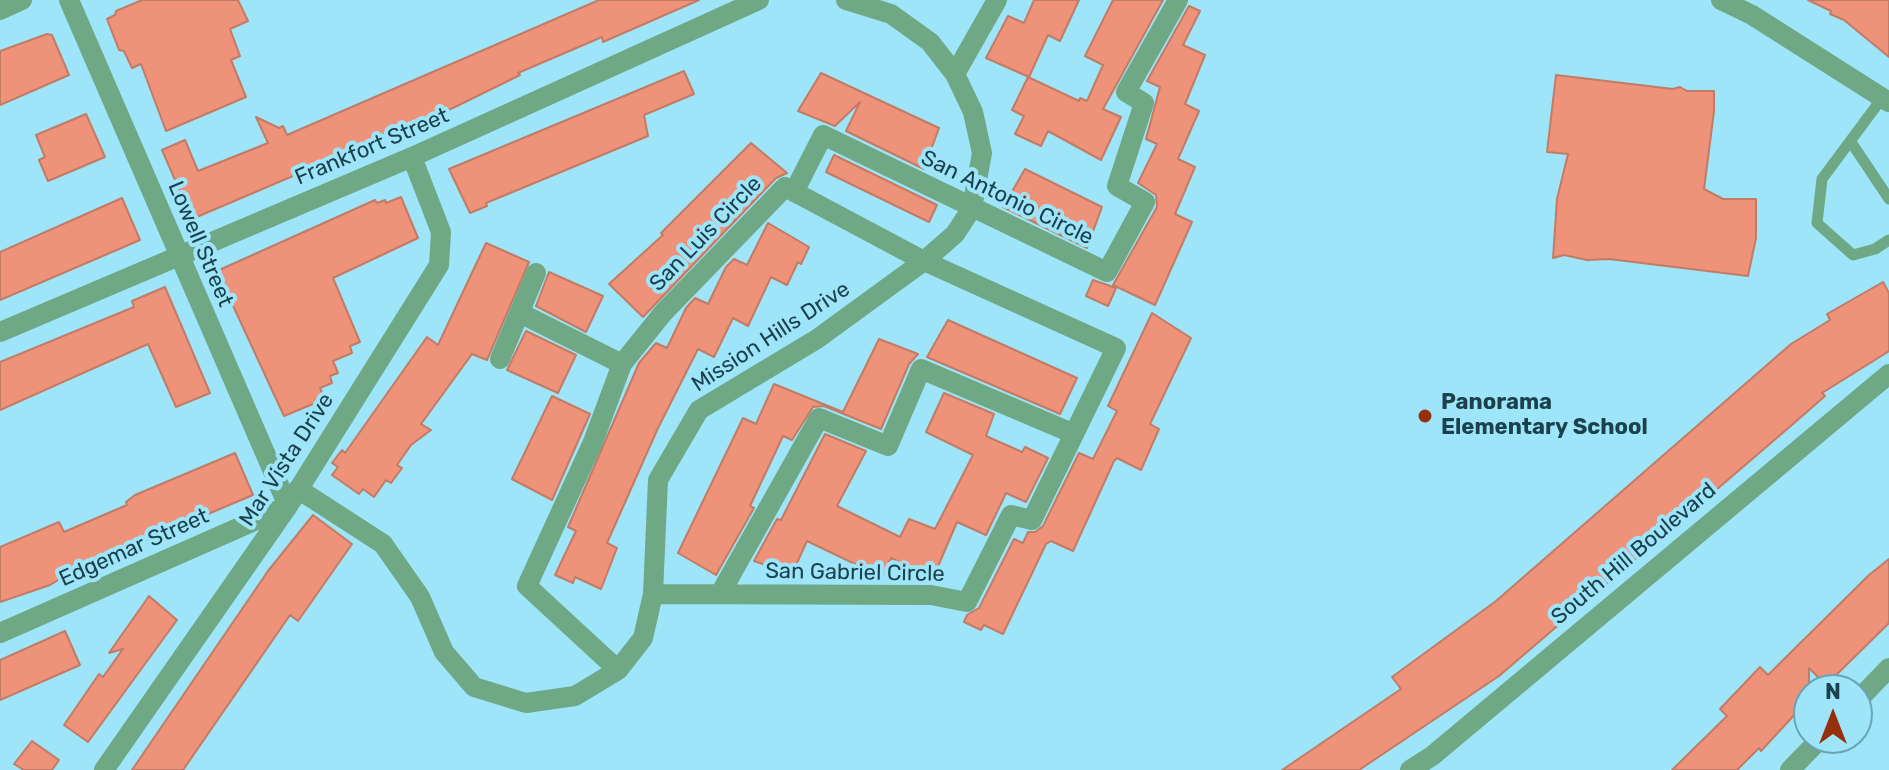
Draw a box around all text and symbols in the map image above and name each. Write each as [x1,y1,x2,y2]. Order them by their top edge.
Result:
street label: Frankfort Street [291,103,453,191]
street label: San Antonio Circle [917,145,1097,251]
street label: San Luis Circle [645,171,767,297]
street label: Lowell Street [162,177,238,311]
street label: Mission Hills Drive [687,276,855,398]
street label: Mar Vista Drive [234,389,340,531]
place label: Panorama Elementary School [1441,390,1648,442]
marker: Panorama Elementary School [1416,407,1434,425]
street label: South Hill Boulevard [1546,477,1722,631]
street label: Edgemar Street [55,503,213,593]
street label: San Gabriel Circle [765,558,945,588]
north arrow [1793,674,1873,754]
text: N [1825,678,1841,705]

